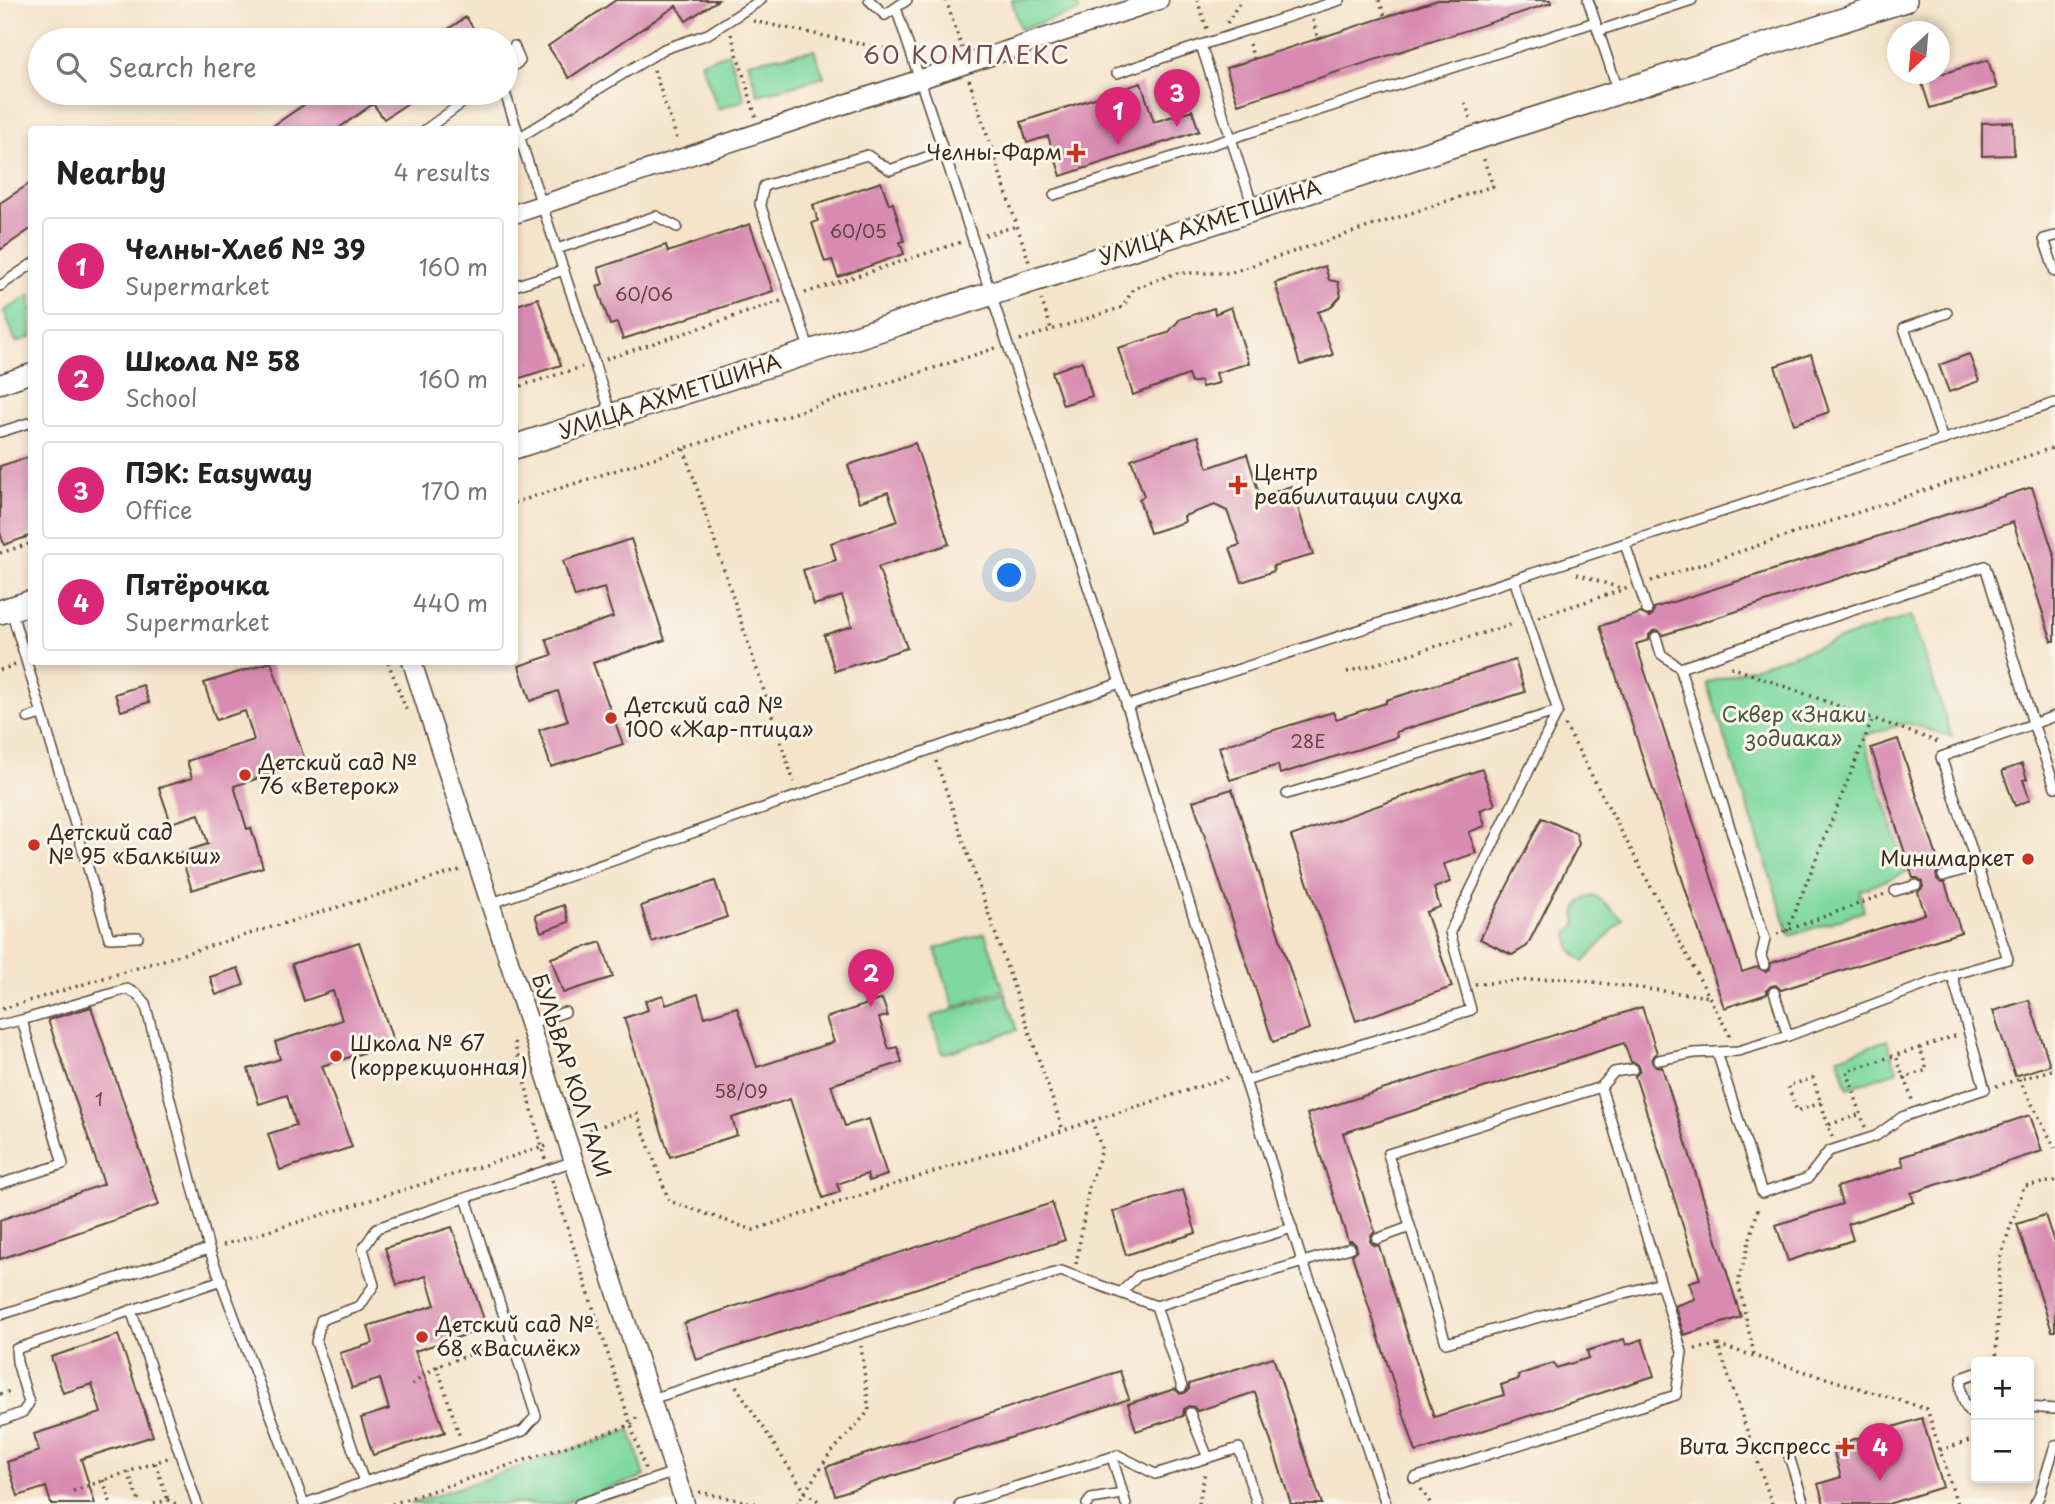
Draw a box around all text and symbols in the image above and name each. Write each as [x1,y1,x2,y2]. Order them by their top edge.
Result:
north arrow [1887,21,1950,84]
search box [28,28,518,105]
district label: 60 КОМПЛЕКС [863,36,1071,72]
text: Search here [108,47,257,86]
icon: search [52,48,90,86]
pin: 3 [1154,69,1200,127]
pin: 1 [1095,87,1141,145]
place label: Челны-Фарм [926,135,1062,167]
marker: Челны-Фарм [1068,145,1084,161]
text: Nearby [56,149,166,194]
text: 4 results [394,154,490,189]
street label: УЛИЦА АХМЕТШИНА [1094,170,1325,272]
house number: 60/05 [829,217,887,244]
text: Челны-Хлеб № 39 [125,229,365,268]
text: 1 [76,249,87,284]
text: 160 m [419,249,488,284]
text: Supermarket [125,268,269,303]
house number: 60/06 [615,280,673,307]
text: Школа № 58 [125,341,300,380]
street label: УЛИЦА АХМЕТШИНА [554,344,785,446]
text: 2 [73,361,89,396]
text: 160 m [419,361,488,396]
text: School [125,380,197,415]
text: ПЭК: Easyway [125,453,312,492]
place label: Центр реабилитации слуха [1254,455,1463,511]
text: 3 [73,473,89,508]
text: 170 m [421,473,488,508]
marker: Центр реабилитации слуха [1228,475,1248,495]
text: Office [125,492,192,527]
your location [992,558,1026,592]
text: Пятёрочка [125,565,270,604]
text: 4 [73,585,89,620]
text: 440 m [413,585,488,620]
text: Supermarket [125,604,269,639]
place label: Детский сад № 100 «Жар-птица» [624,688,814,744]
park label: Сквер «Знаки зодиака» [1721,697,1867,753]
marker: Детский сад № 100 «Жар-птица» [603,710,619,726]
house number: 28Е [1290,727,1326,754]
place label: Детский сад № 76 «Ветерок» [258,745,417,801]
marker: Детский сад № 76 «Ветерок» [237,767,253,783]
place label: Детский сад № 95 «Балкыш» [47,815,221,871]
marker: Детский сад № 95 «Балкыш» [26,837,42,853]
place label: Минимаркет [1880,841,2015,873]
marker: Минимаркет [2020,851,2036,867]
pin: 2 [848,949,894,1007]
street label: БУЛЬВАР КОЛ ГАЛИ [525,969,621,1181]
place label: Школа № 67 (коррекционная) [350,1026,528,1082]
marker: Школа № 67 (коррекционная) [328,1048,344,1064]
house number: 58/09 [714,1077,768,1104]
house number: 1 [95,1085,103,1112]
place label: Детский сад № 68 «Василёк» [435,1307,594,1363]
marker: Детский сад № 68 «Василёк» [414,1329,430,1345]
map controls [1971,1357,2034,1483]
button: + [1971,1357,2034,1420]
button: − [1971,1420,2034,1483]
pin: 4 [1857,1423,1903,1481]
place label: Вита Экспресс [1678,1429,1831,1461]
marker: Вита Экспресс [1837,1439,1853,1455]

